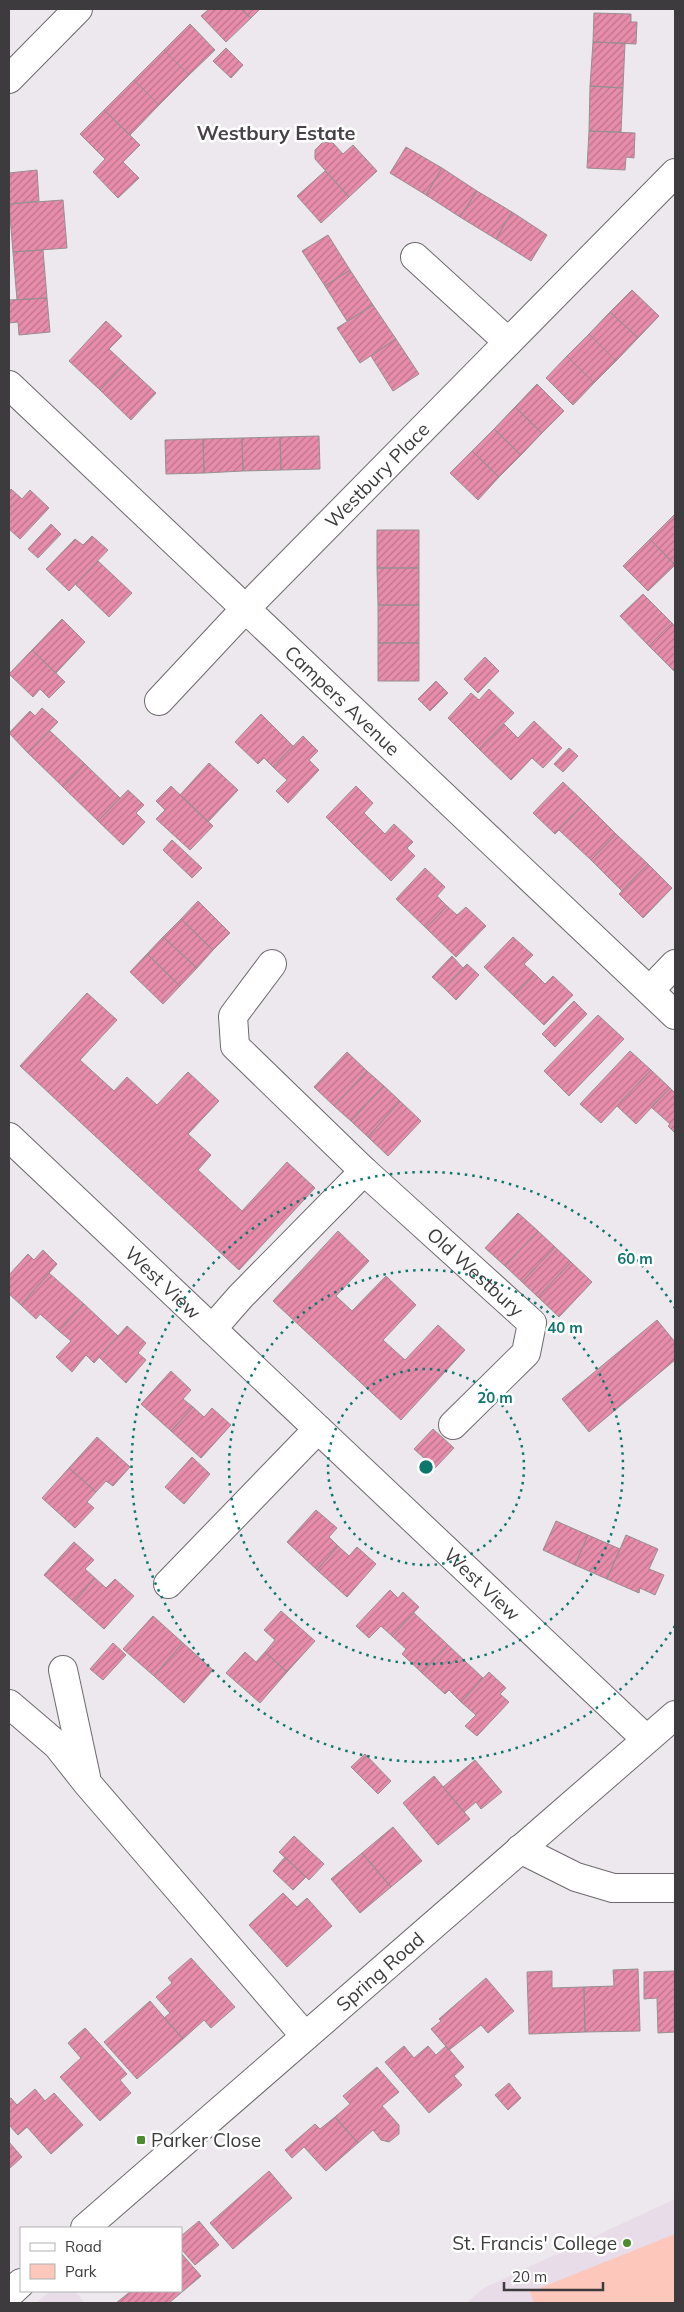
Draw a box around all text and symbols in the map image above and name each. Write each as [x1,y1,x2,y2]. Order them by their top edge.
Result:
district label: Westbury Estate [197,120,355,145]
street label: Westbury Place [320,417,434,533]
street label: Campers Avenue [280,640,405,761]
street label: Old Westbury [422,1222,529,1322]
street label: West View [120,1241,206,1324]
text: 60 m [617,1249,653,1268]
text: 40 m [547,1318,583,1337]
text: 20 m [477,1388,513,1407]
centre of rings [417,1458,435,1476]
street label: West View [439,1543,525,1626]
street label: Spring Road [331,1927,429,2016]
place label: Parker Close [151,2128,261,2152]
marker: Parker Close [135,2134,147,2146]
legend [20,2227,182,2292]
place label: St. Francis' College [452,2231,617,2255]
text: Road [65,2237,102,2256]
marker: St. Francis' College [621,2237,633,2249]
scale bar [504,2260,603,2292]
text: Park [65,2262,97,2281]
text: 20 m [512,2267,547,2286]

